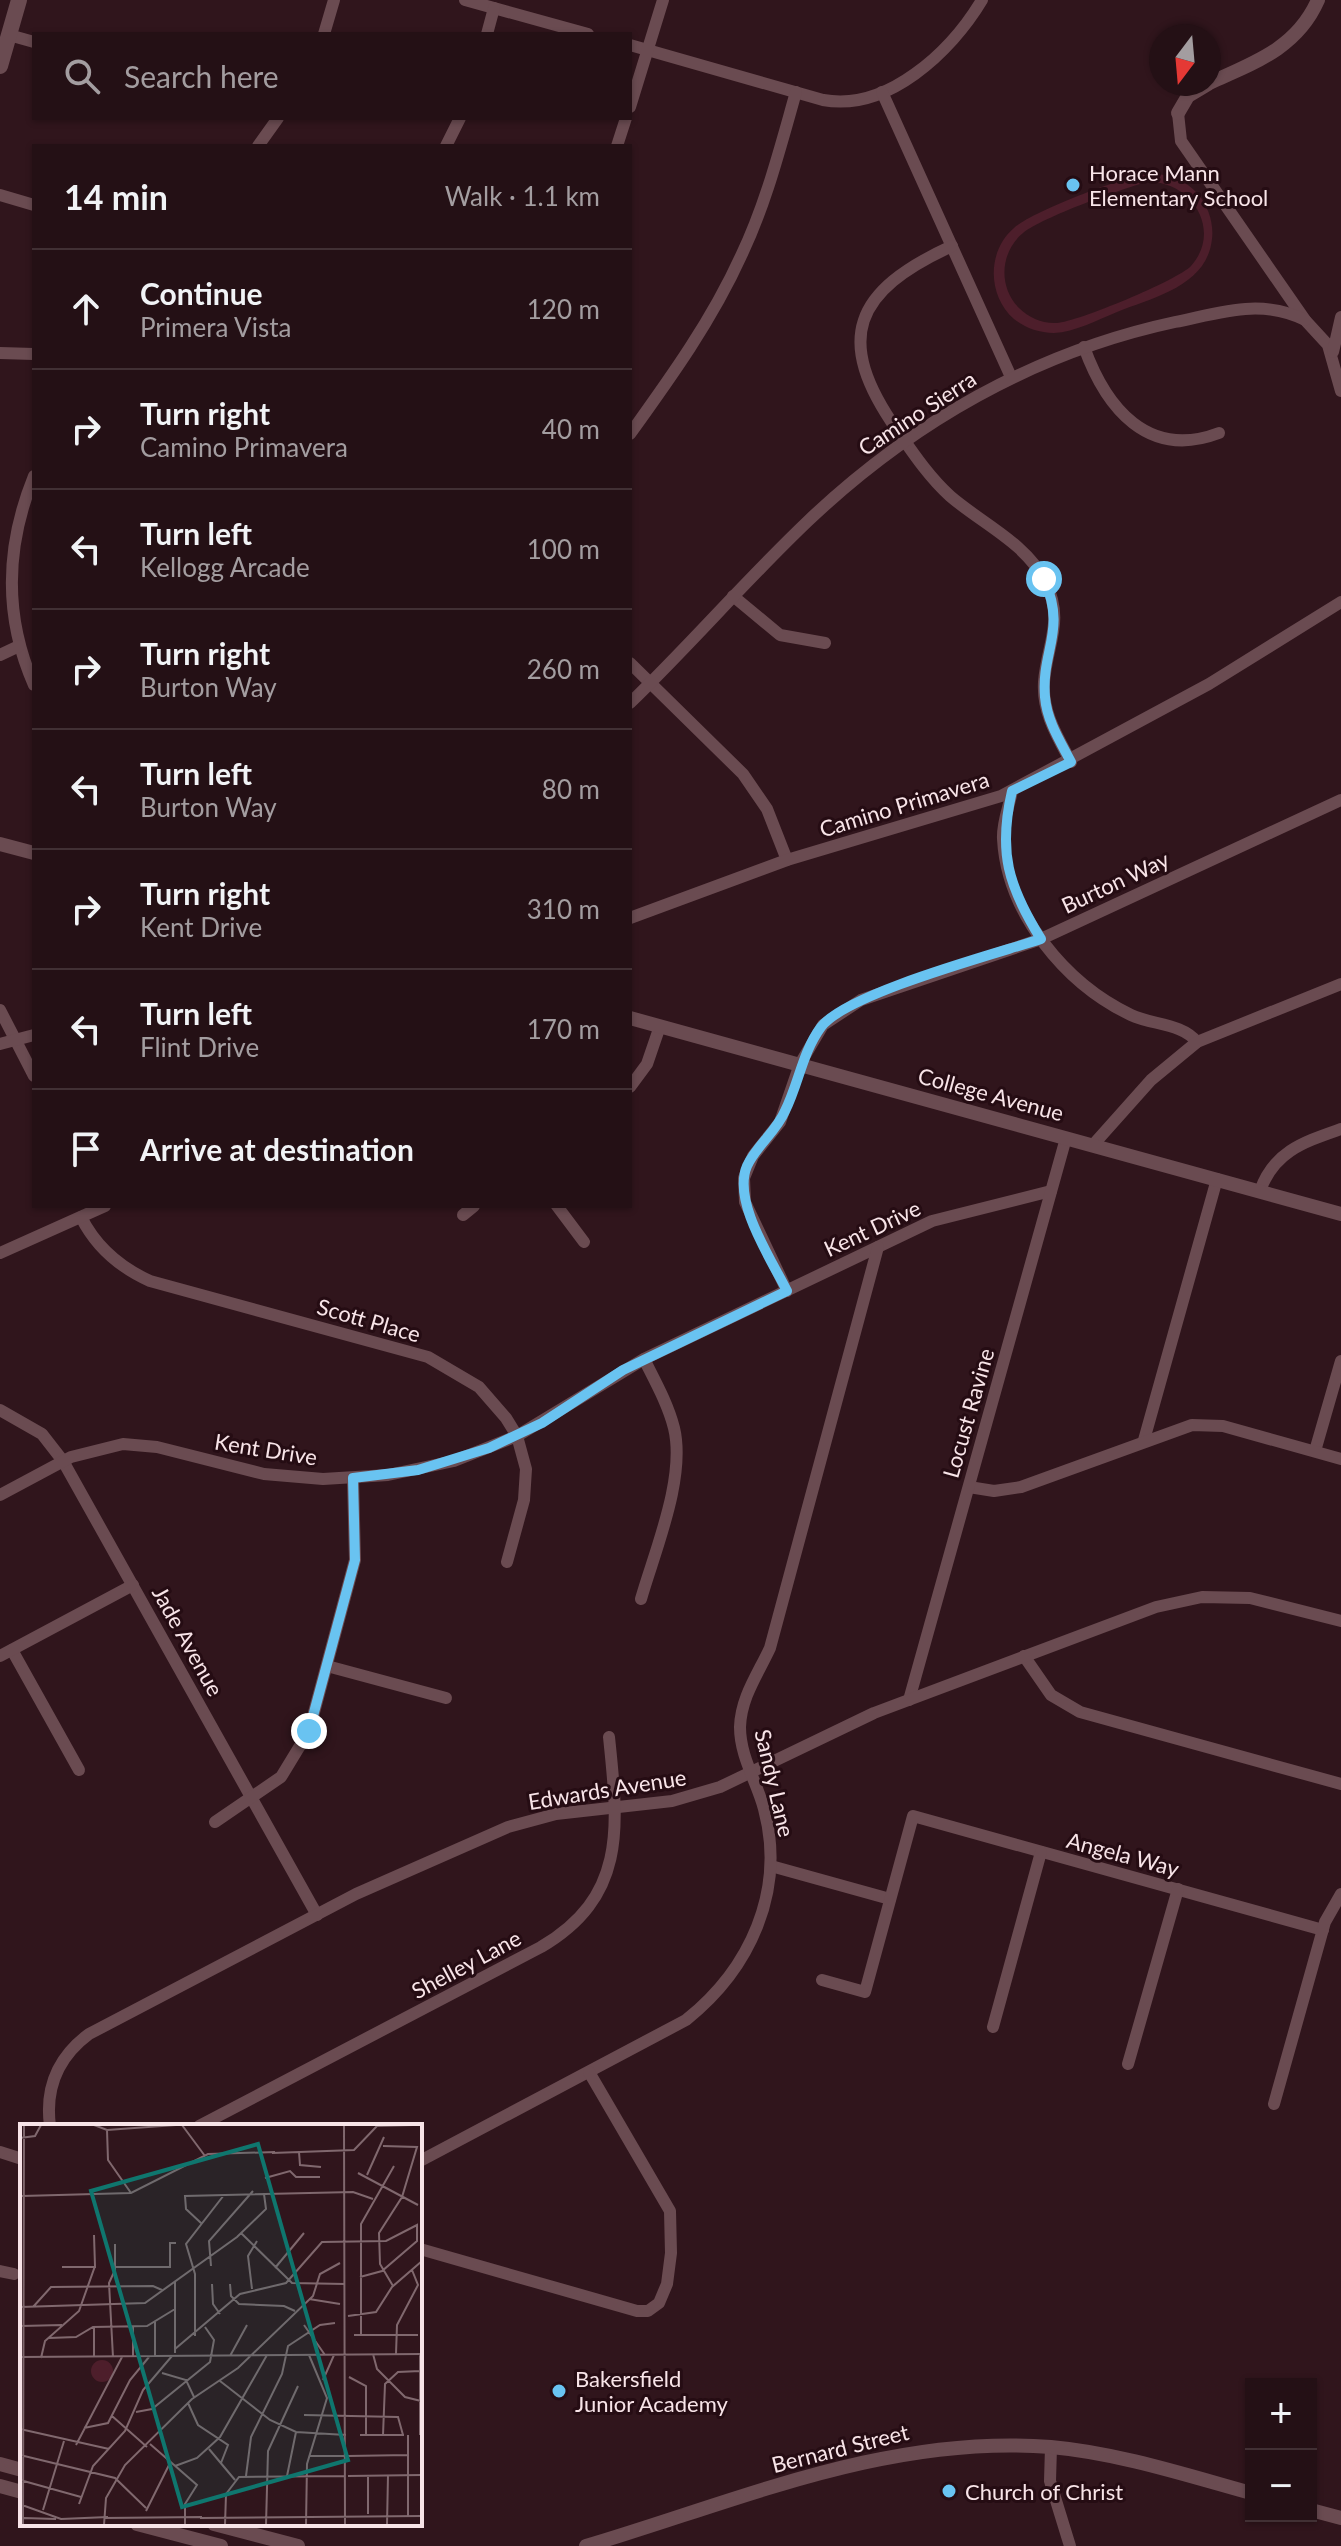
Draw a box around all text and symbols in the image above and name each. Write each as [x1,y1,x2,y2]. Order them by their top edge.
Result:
north arrow [1149,24,1221,96]
search box [32,32,632,120]
icon: search [60,54,104,98]
text: Search here [124,58,279,94]
place label: Horace Mann Elementary School [1089,159,1268,211]
text: 14 min [64,176,168,217]
marker: Horace Mann Elementary School [1064,176,1082,194]
text: Walk · 1.1 km [445,180,600,212]
text: Continue [140,275,263,311]
icon: ahead [64,287,108,331]
text: 120 m [527,293,600,325]
text: Primera Vista [140,311,291,343]
street label: Camino Sierra [853,365,981,461]
text: Turn right [140,395,270,431]
icon: right [64,407,108,451]
text: 40 m [542,413,600,445]
text: Camino Primavera [140,431,348,463]
text: Turn left [140,515,252,551]
icon: left [64,527,108,571]
text: 100 m [527,533,600,565]
text: Kellogg Arcade [140,551,310,583]
route start [1026,561,1062,597]
text: Turn right [140,635,270,671]
icon: right [64,647,108,691]
text: 260 m [527,653,600,685]
text: Burton Way [140,671,277,703]
text: Turn left [140,755,252,791]
street label: Camino Primavera [816,765,992,843]
icon: left [64,767,108,811]
text: 80 m [542,773,600,805]
text: Burton Way [140,791,277,823]
street label: Burton Way [1057,845,1174,919]
text: Turn right [140,875,270,911]
icon: right [64,887,108,931]
text: 310 m [527,893,600,925]
text: Kent Drive [140,911,262,943]
text: Turn left [140,995,252,1031]
icon: left [64,1007,108,1051]
text: 170 m [527,1013,600,1045]
text: Flint Drive [140,1031,259,1063]
street label: College Avenue [915,1062,1067,1126]
icon: arrive [64,1127,108,1171]
text: Arrive at destination [140,1131,414,1167]
street label: Kent Drive [819,1194,925,1262]
street label: Scott Place [314,1292,424,1348]
street label: Locust Ravine [937,1345,999,1481]
street label: Kent Drive [213,1428,319,1470]
street label: Jade Avenue [147,1581,229,1701]
route end [291,1713,327,1749]
street label: Sandy Lane [749,1726,801,1840]
street label: Edwards Avenue [526,1763,688,1815]
street label: Angela Way [1064,1826,1183,1882]
street label: Shelley Lane [407,1924,525,2004]
inset map [20,2124,422,2526]
place label: Bakersfield Junior Academy [575,2365,729,2417]
map controls [1245,2378,1317,2522]
button: + [1245,2378,1317,2450]
marker: Bakersfield Junior Academy [550,2382,568,2400]
street label: Bernard Street [769,2418,911,2478]
button: − [1245,2450,1317,2522]
place label: Church of Christ [965,2478,1123,2505]
marker: Church of Christ [940,2482,958,2500]

